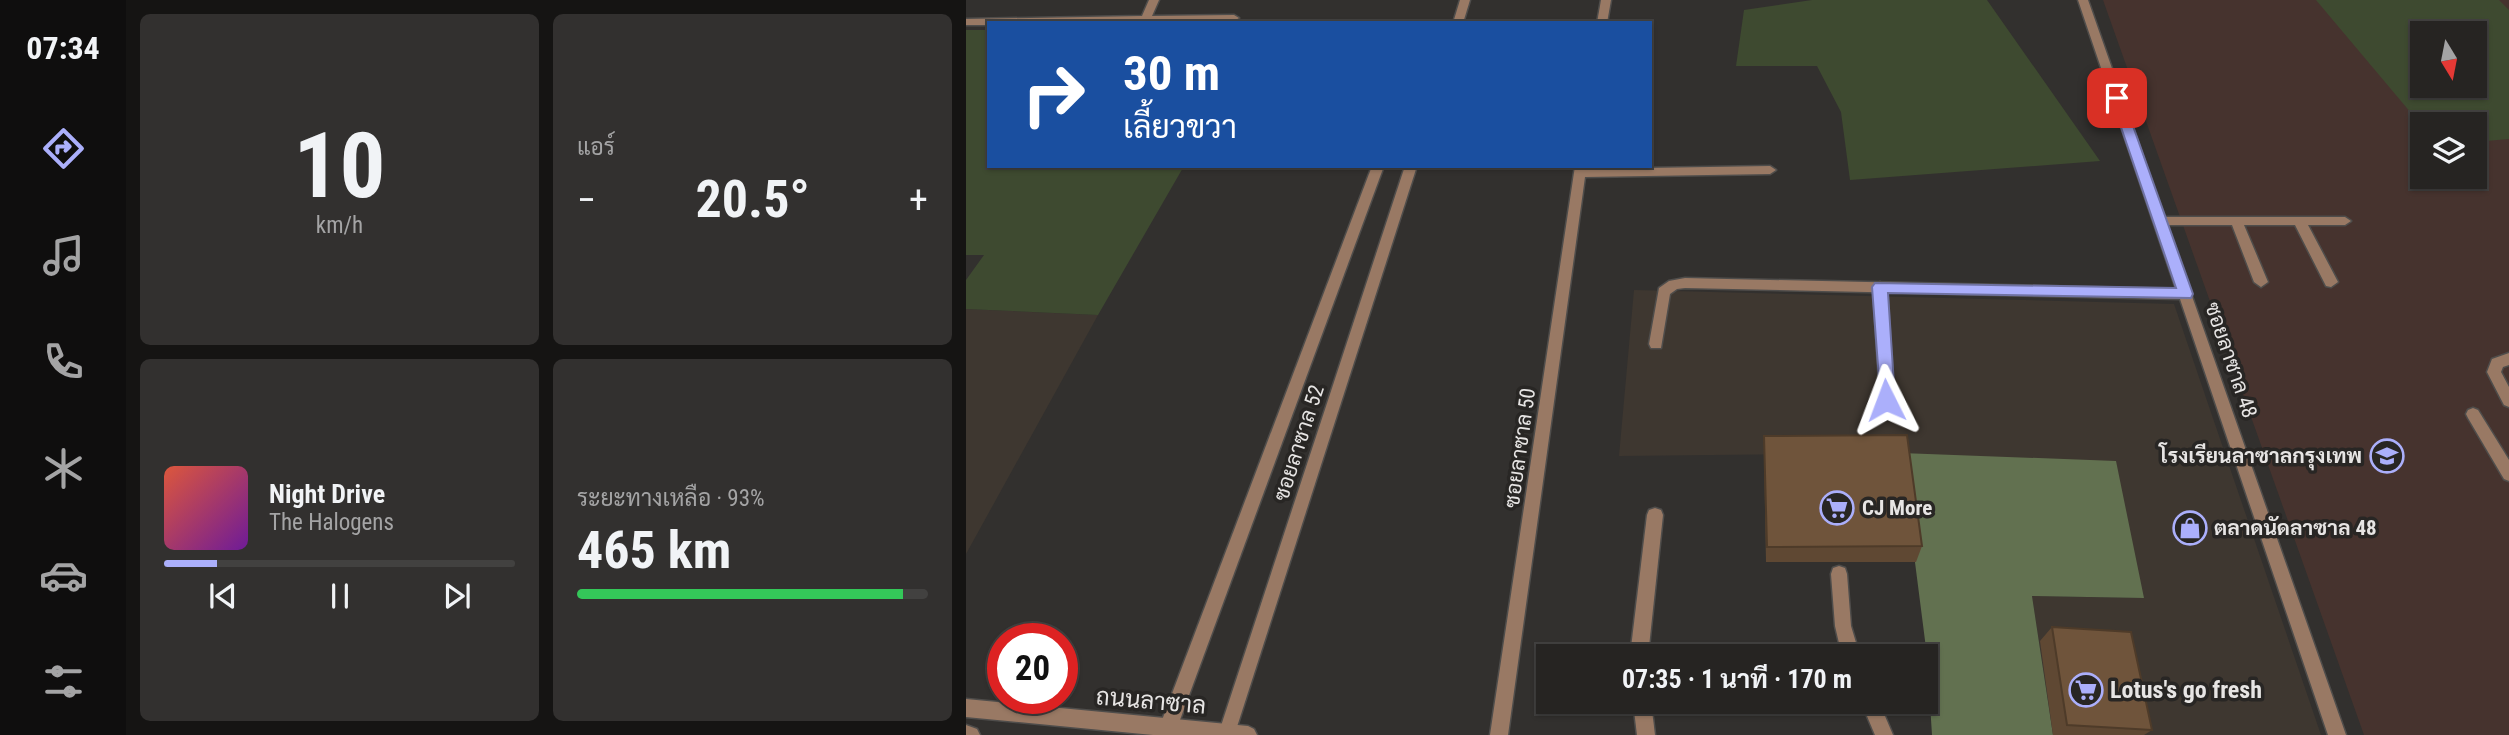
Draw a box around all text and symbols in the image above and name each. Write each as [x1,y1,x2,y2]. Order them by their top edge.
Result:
north arrow [2410,21,2487,98]
map controls [2410,21,2487,189]
text: 07:34 [26,29,100,67]
text: 30 m [1123,45,1220,102]
icon: right [1008,49,1099,140]
pin [2087,68,2147,128]
icon: arrive [2098,79,2136,117]
text: เลี้ยวขวา [1123,108,1237,146]
button: layers [2410,112,2487,189]
text: 10 [294,113,385,219]
icon: directions [39,124,88,173]
text: แอร์ [577,134,615,161]
text: 20.5° [695,169,810,230]
text: − [577,178,596,222]
text: + [909,178,928,222]
text: km/h [316,212,363,239]
icon: music [39,231,88,280]
street label: ซอยลาซาล 48 [2200,299,2262,421]
icon: phone [39,337,88,386]
position arrow [1849,363,1923,437]
street label: ซอยลาซาล 52 [1269,382,1329,504]
street label: ซอยลาซาล 50 [1500,387,1540,509]
school or university icon: โรงเรียนลาซาลกรุงเทพ [2368,437,2406,475]
place label: โรงเรียนลาซาลกรุงเทพ [2157,442,2362,471]
icon: climate [39,444,88,493]
text: Night Drive [269,479,385,509]
text: ระยะทางเหลือ · 93% [577,485,765,512]
supermarket icon: CJ More [1818,489,1856,527]
place label: CJ More [1862,496,1932,520]
text: The Halogens [269,509,394,536]
shop icon: ตลาดนัดลาซาล 48 [2171,509,2209,547]
place label: ตลาดนัดลาซาล 48 [2214,516,2377,540]
text: 465 km [577,520,731,581]
icon: car [39,551,88,600]
icon: previous [204,577,242,615]
icon: pause [321,577,359,615]
icon: next [438,577,476,615]
speed limit sign: 20 [987,623,1078,714]
icon: filters [39,657,88,706]
text: 07:35 · 1 นาที · 170 m [1622,664,1852,694]
supermarket icon: Lotus's go fresh [2067,671,2105,709]
place label: Lotus's go fresh [2110,676,2262,704]
street label: ถนนลาซาล [1095,682,1207,720]

